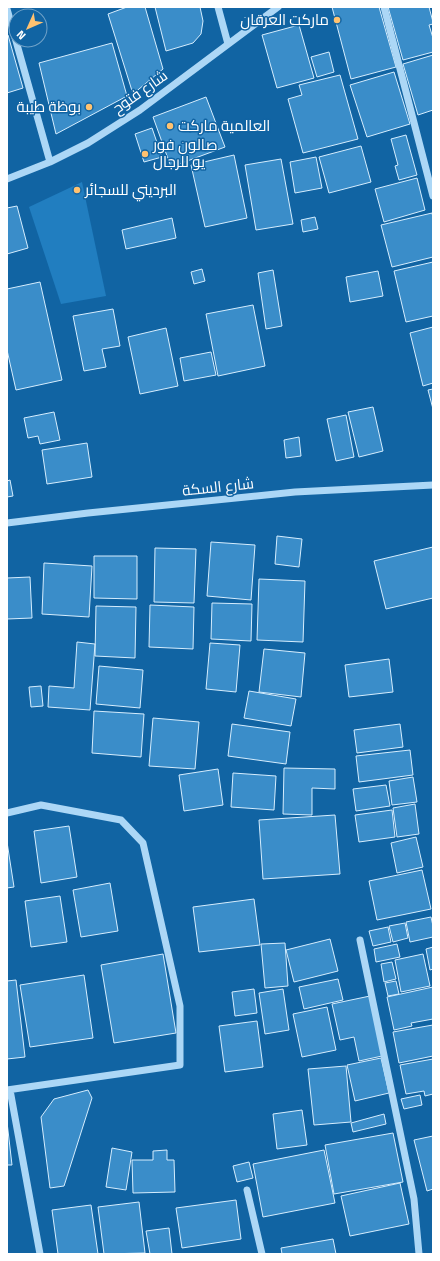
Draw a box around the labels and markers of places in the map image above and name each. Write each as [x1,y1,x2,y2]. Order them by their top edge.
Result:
place label: ماركت العرقان [240,8,329,31]
marker: ماركت العرقان [332,15,342,25]
place label: بوظة طيبة [17,95,81,118]
marker: بوظة طيبة [84,102,94,112]
place label: العالمية ماركت [178,114,270,137]
marker: العالمية ماركت [165,121,175,131]
place label: صالون فور يو للرجال [152,133,218,173]
marker: صالون فور يو للرجال [140,149,150,159]
place label: البرديني للسجائر [84,178,177,202]
marker: البرديني للسجائر [72,185,82,195]

